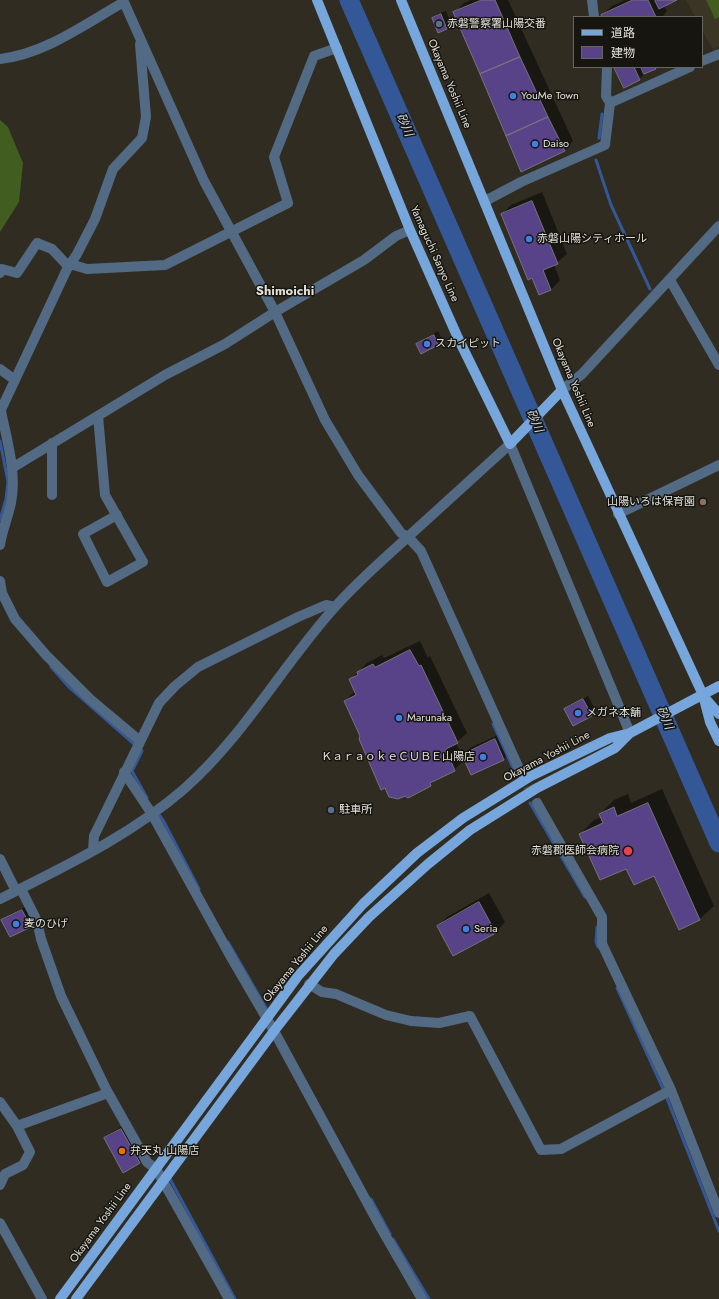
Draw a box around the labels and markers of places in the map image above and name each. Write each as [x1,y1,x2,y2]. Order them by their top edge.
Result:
place label: 赤磐警察署山陽交番 [447,17,546,31]
marker: 赤磐警察署山陽交番 [434,19,444,29]
place label: YouMe Town [521,89,579,103]
marker: YouMe Town [508,91,518,101]
place label: Daiso [543,137,569,151]
marker: Daiso [530,139,540,149]
place label: 赤磐山陽シティホール [537,232,647,246]
marker: 赤磐山陽シティホール [524,234,534,244]
place label: スカイピット [435,337,501,351]
marker: スカイピット [422,339,432,349]
place label: 山陽いろは保育園 [607,495,695,509]
marker: 山陽いろは保育園 [698,497,708,507]
place label: メガネ本舗 [586,706,641,720]
marker: メガネ本舗 [573,708,583,718]
place label: Marunaka [407,711,452,725]
marker: Marunaka [394,713,404,723]
place label: ＫａｒａｏｋｅＣＵＢＥ山陽店 [321,750,475,764]
marker: ＫａｒａｏｋｅＣＵＢＥ山陽店 [478,752,488,762]
place label: 駐車所 [339,803,372,817]
marker: 駐車所 [326,805,336,815]
place label: 赤磐郡医師会病院 [531,844,619,858]
marker: 赤磐郡医師会病院 [622,845,634,857]
place label: 麦のひげ [24,917,68,931]
marker: 麦のひげ [11,919,21,929]
place label: Seria [474,922,498,936]
marker: Seria [461,924,471,934]
place label: 弁天丸 山陽店 [130,1144,199,1158]
marker: 弁天丸 山陽店 [117,1146,127,1156]

